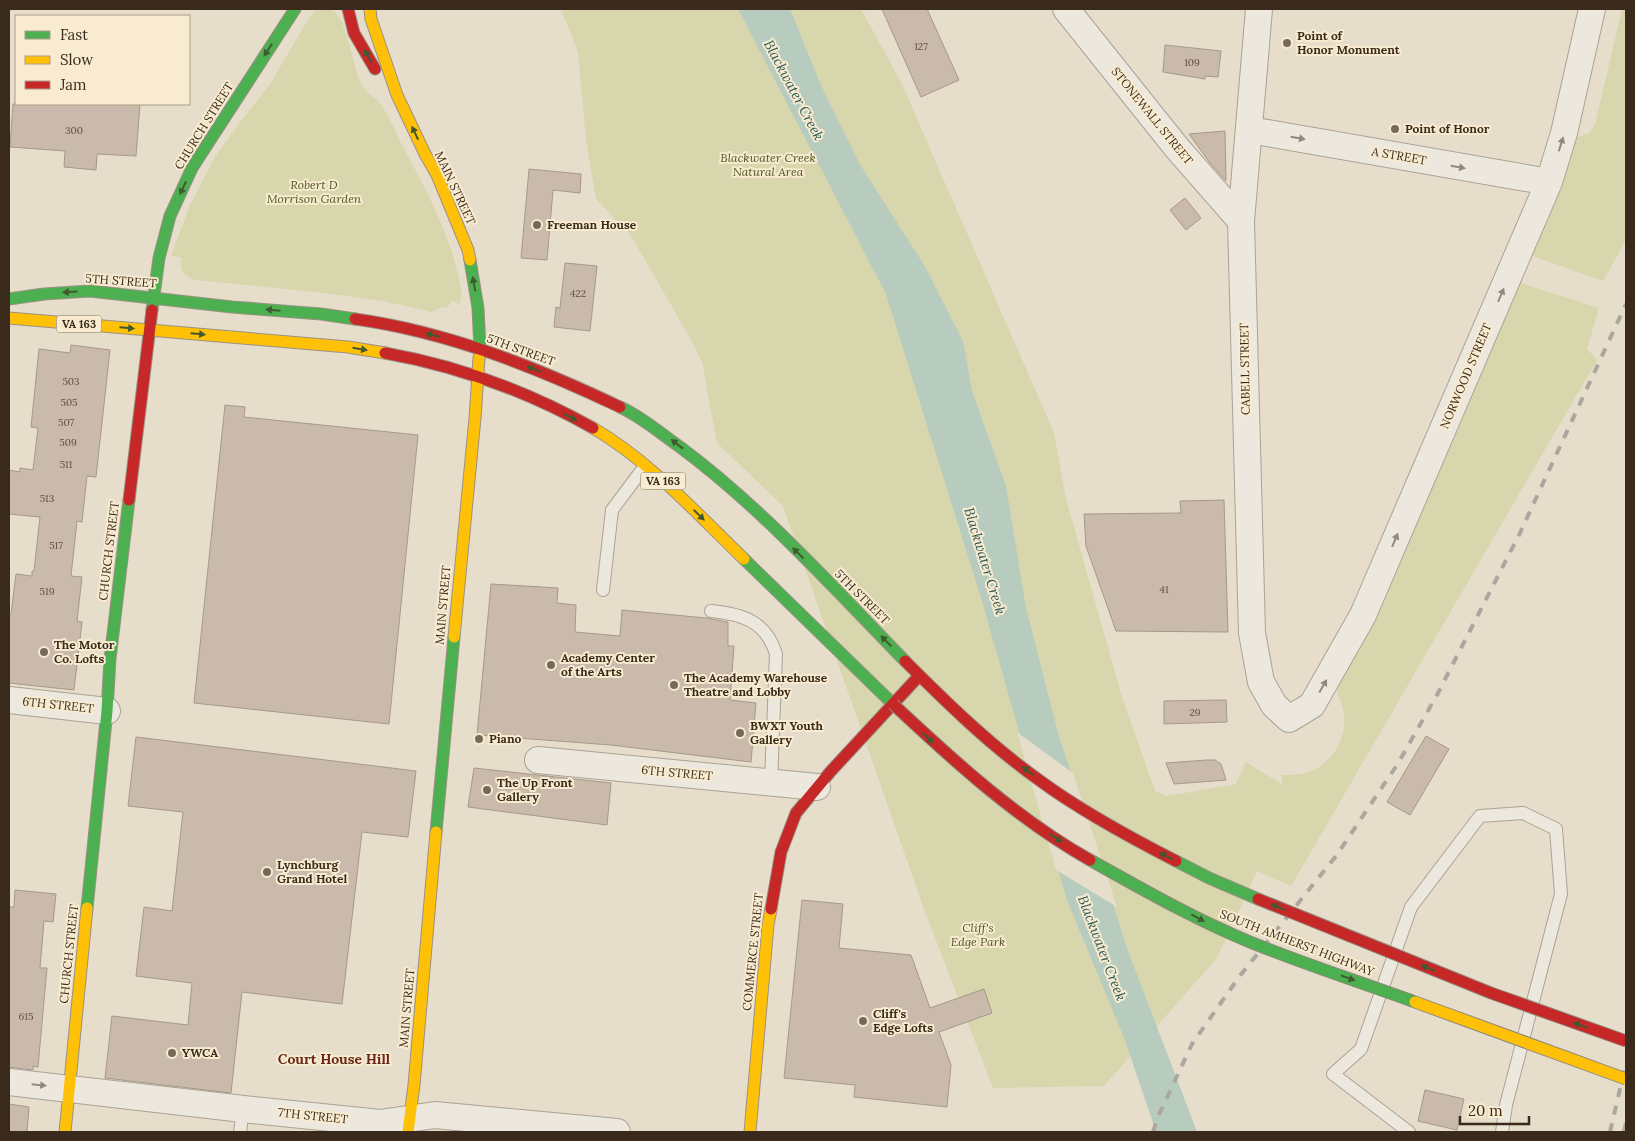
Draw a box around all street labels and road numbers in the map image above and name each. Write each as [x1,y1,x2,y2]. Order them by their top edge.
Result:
street label: STONEWALL STREET [1108,64,1197,168]
street label: CHURCH STREET [171,79,237,172]
street label: A STREET [1370,143,1428,168]
street label: MAIN STREET [432,149,479,227]
street label: 5TH STREET [85,271,157,290]
road number: VA 163 [56,316,102,332]
street label: NORWOOD STREET [1436,320,1495,431]
street label: CABELL STREET [1236,322,1253,415]
street label: 5TH STREET [485,330,558,369]
road number: VA 163 [640,472,686,490]
street label: CHURCH STREET [95,500,122,601]
street label: MAIN STREET [432,564,453,645]
street label: 5TH STREET [832,566,893,627]
street label: 6TH STREET [22,693,95,716]
street label: 6TH STREET [641,762,714,783]
street label: COMMERCE STREET [739,892,766,1012]
street label: CHURCH STREET [56,903,81,1004]
street label: SOUTH AMHERST HIGHWAY [1218,906,1377,979]
street label: MAIN STREET [396,967,417,1048]
street label: 7TH STREET [277,1104,349,1127]

